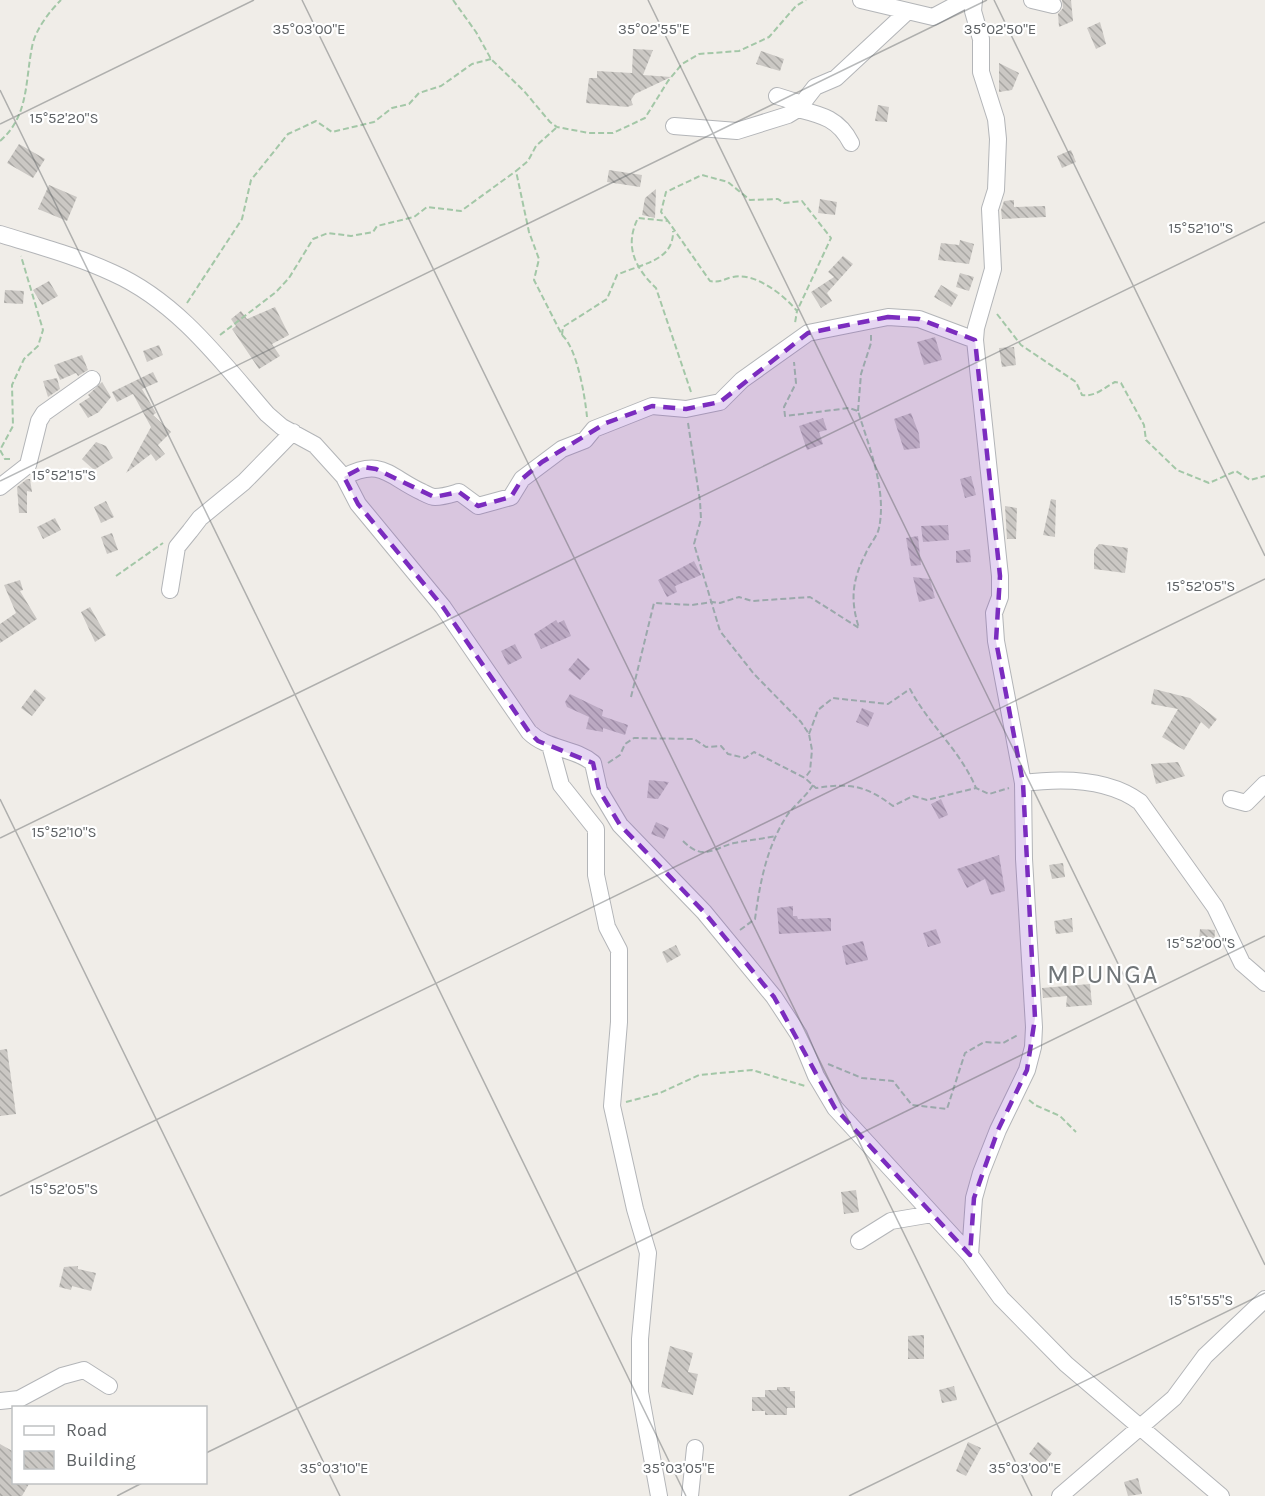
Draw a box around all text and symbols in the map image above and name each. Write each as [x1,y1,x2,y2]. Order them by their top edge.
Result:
text: 35°03'00"E [272,20,346,38]
text: 35°02'55"E [618,20,690,38]
text: 35°02'50"E [964,20,1036,38]
text: 15°52'20"S [30,109,98,127]
text: 15°52'10"S [1168,219,1234,237]
text: 15°52'15"S [32,466,96,484]
text: 15°52'05"S [1167,577,1235,595]
text: 15°52'10"S [31,823,97,841]
text: 15°52'00"S [1166,934,1236,952]
district label: MPUNGA [1047,959,1159,990]
text: 15°52'05"S [30,1180,98,1198]
text: 15°51'55"S [1169,1291,1233,1309]
legend [12,1406,207,1484]
text: Road [66,1419,107,1441]
text: Building [66,1449,136,1471]
text: 35°03'10"E [299,1459,369,1477]
text: 35°03'05"E [643,1459,715,1477]
text: 35°03'00"E [988,1459,1062,1477]

